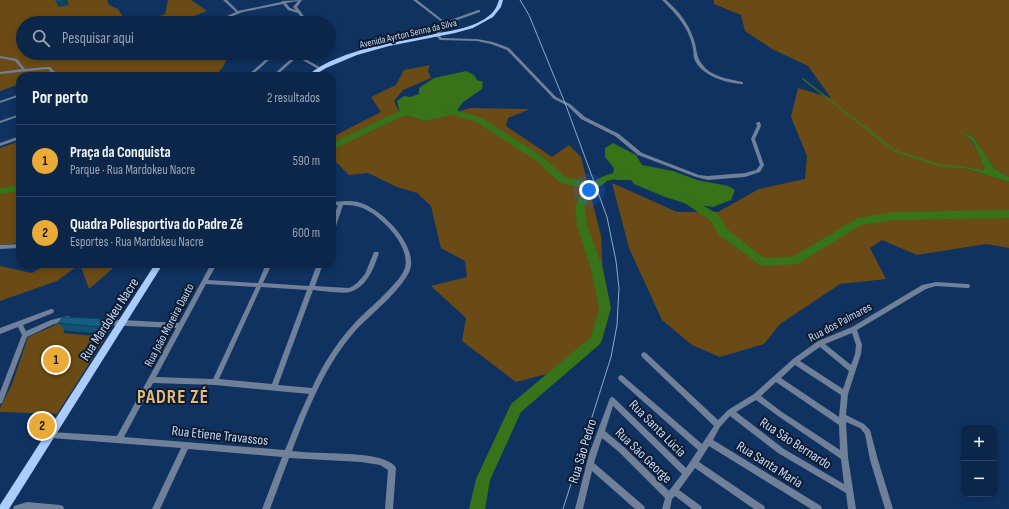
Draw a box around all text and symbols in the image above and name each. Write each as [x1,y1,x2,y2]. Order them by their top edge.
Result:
search box [16,16,336,60]
street label: Avenida Ayrton Senna da Silva [358,17,458,51]
icon: search [30,27,52,49]
text: Pesquisar aqui [62,29,134,48]
text: Por perto [32,88,88,108]
text: 2 resultados [267,90,320,106]
text: Praça da Conquista [70,143,171,162]
text: 1 [42,153,48,169]
text: 590 m [293,153,320,169]
text: Parque · Rua Mardokeu Nacre [70,162,195,178]
your location [579,180,599,200]
text: Quadra Poliesportiva do Padre Zé [70,215,243,234]
text: 2 [42,225,48,241]
text: 600 m [292,225,320,241]
text: Esportes · Rua Mardokeu Nacre [70,234,204,250]
street label: Rua Mardokeu Nacre [76,275,143,364]
street label: Rua João Moreira Dauto [141,281,198,369]
street label: Rua dos Palmares [806,299,875,345]
pin: 1 [43,345,69,375]
district label: PADRE ZÉ [137,386,209,409]
street label: Rua Santa Lúcia [626,396,690,460]
pin: 2 [29,411,55,441]
street label: Rua São Bernardo [757,414,835,473]
street label: Rua São Pedro [565,417,600,485]
street label: Rua Etiene Travassos [171,422,269,449]
street label: Rua São George [612,424,676,487]
map controls [961,425,997,497]
button: + [961,425,997,461]
street label: Rua Santa Maria [733,437,806,491]
button: − [961,461,997,497]

